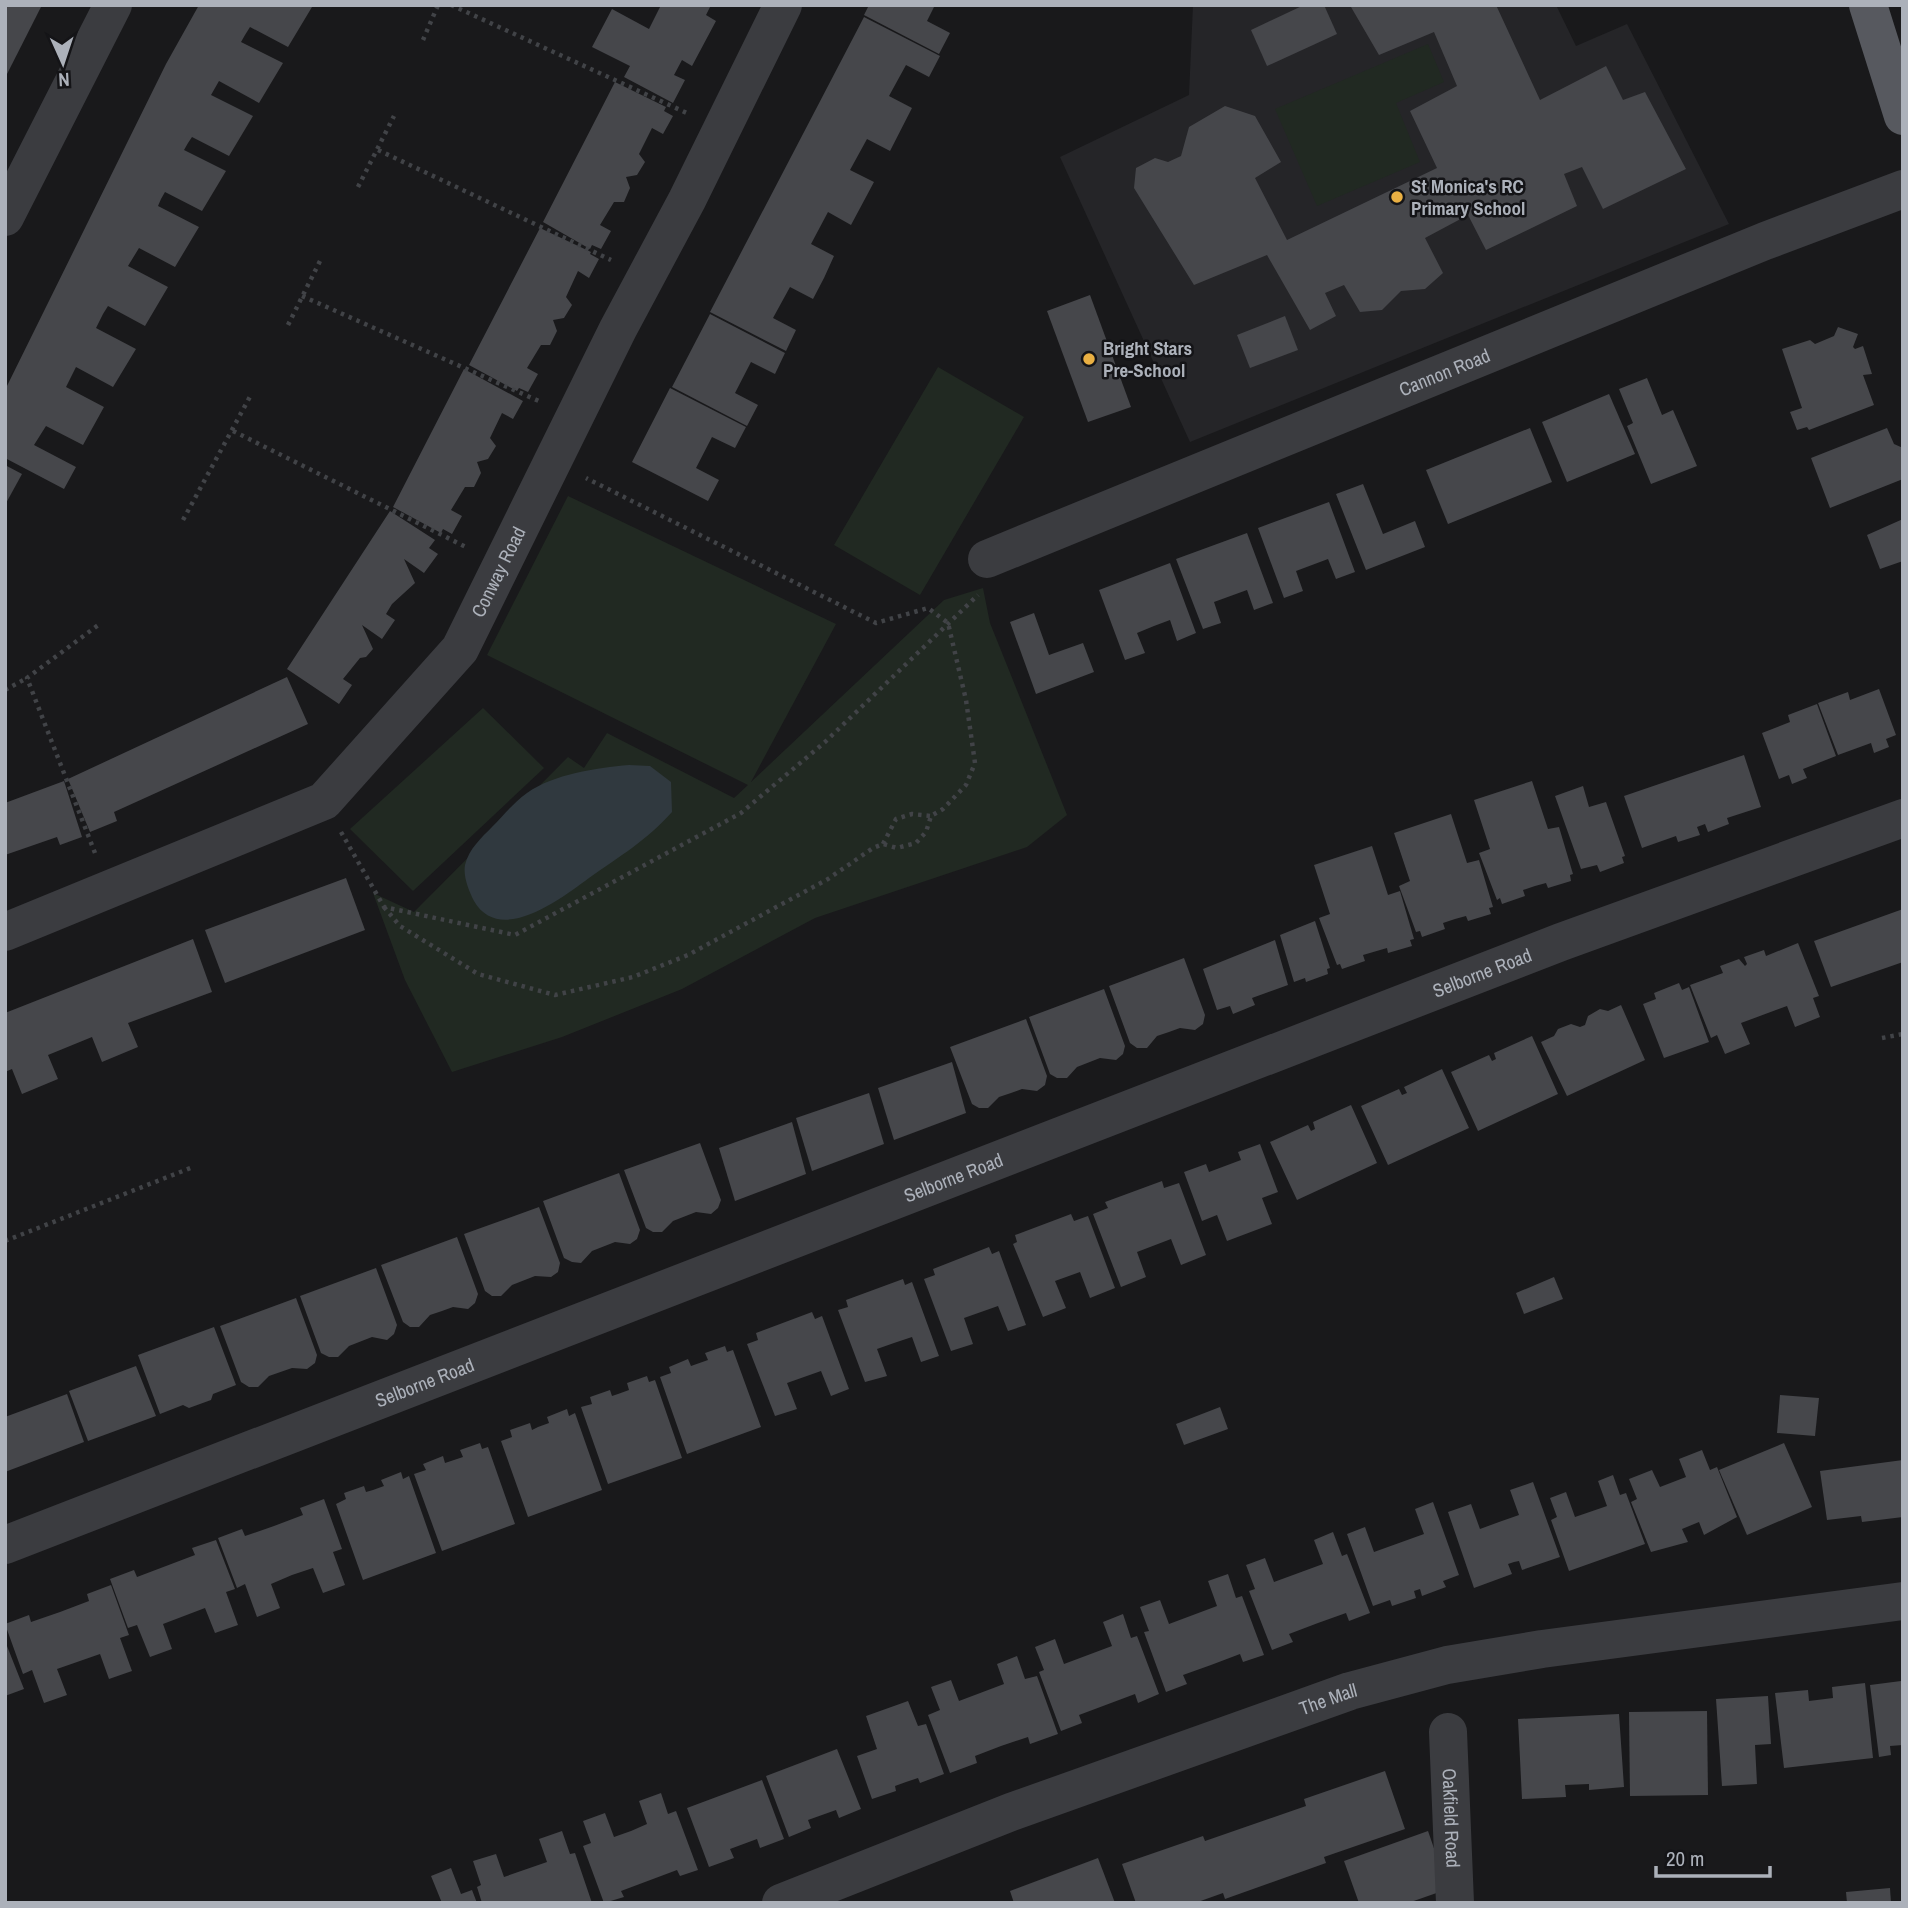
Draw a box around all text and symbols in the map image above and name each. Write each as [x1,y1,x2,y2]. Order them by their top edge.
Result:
north arrow [28,28,98,98]
text: N [58,67,70,93]
place label: St Monica's RC Primary School [1411,173,1525,221]
marker: St Monica's RC Primary School [1389,189,1405,205]
place label: Bright Stars Pre-School [1103,335,1192,383]
street label: Cannon Road [1395,342,1494,402]
marker: Bright Stars Pre-School [1081,351,1097,367]
street label: Conway Road [465,522,531,621]
street label: Selborne Road [1429,942,1535,1004]
street label: Selborne Road [900,1147,1006,1208]
street label: Selborne Road [371,1351,478,1413]
street label: The Mall [1296,1677,1360,1721]
street label: Oakfield Road [1436,1768,1467,1868]
scale bar [1656,1834,1770,1878]
text: 20 m [1666,1844,1704,1873]

